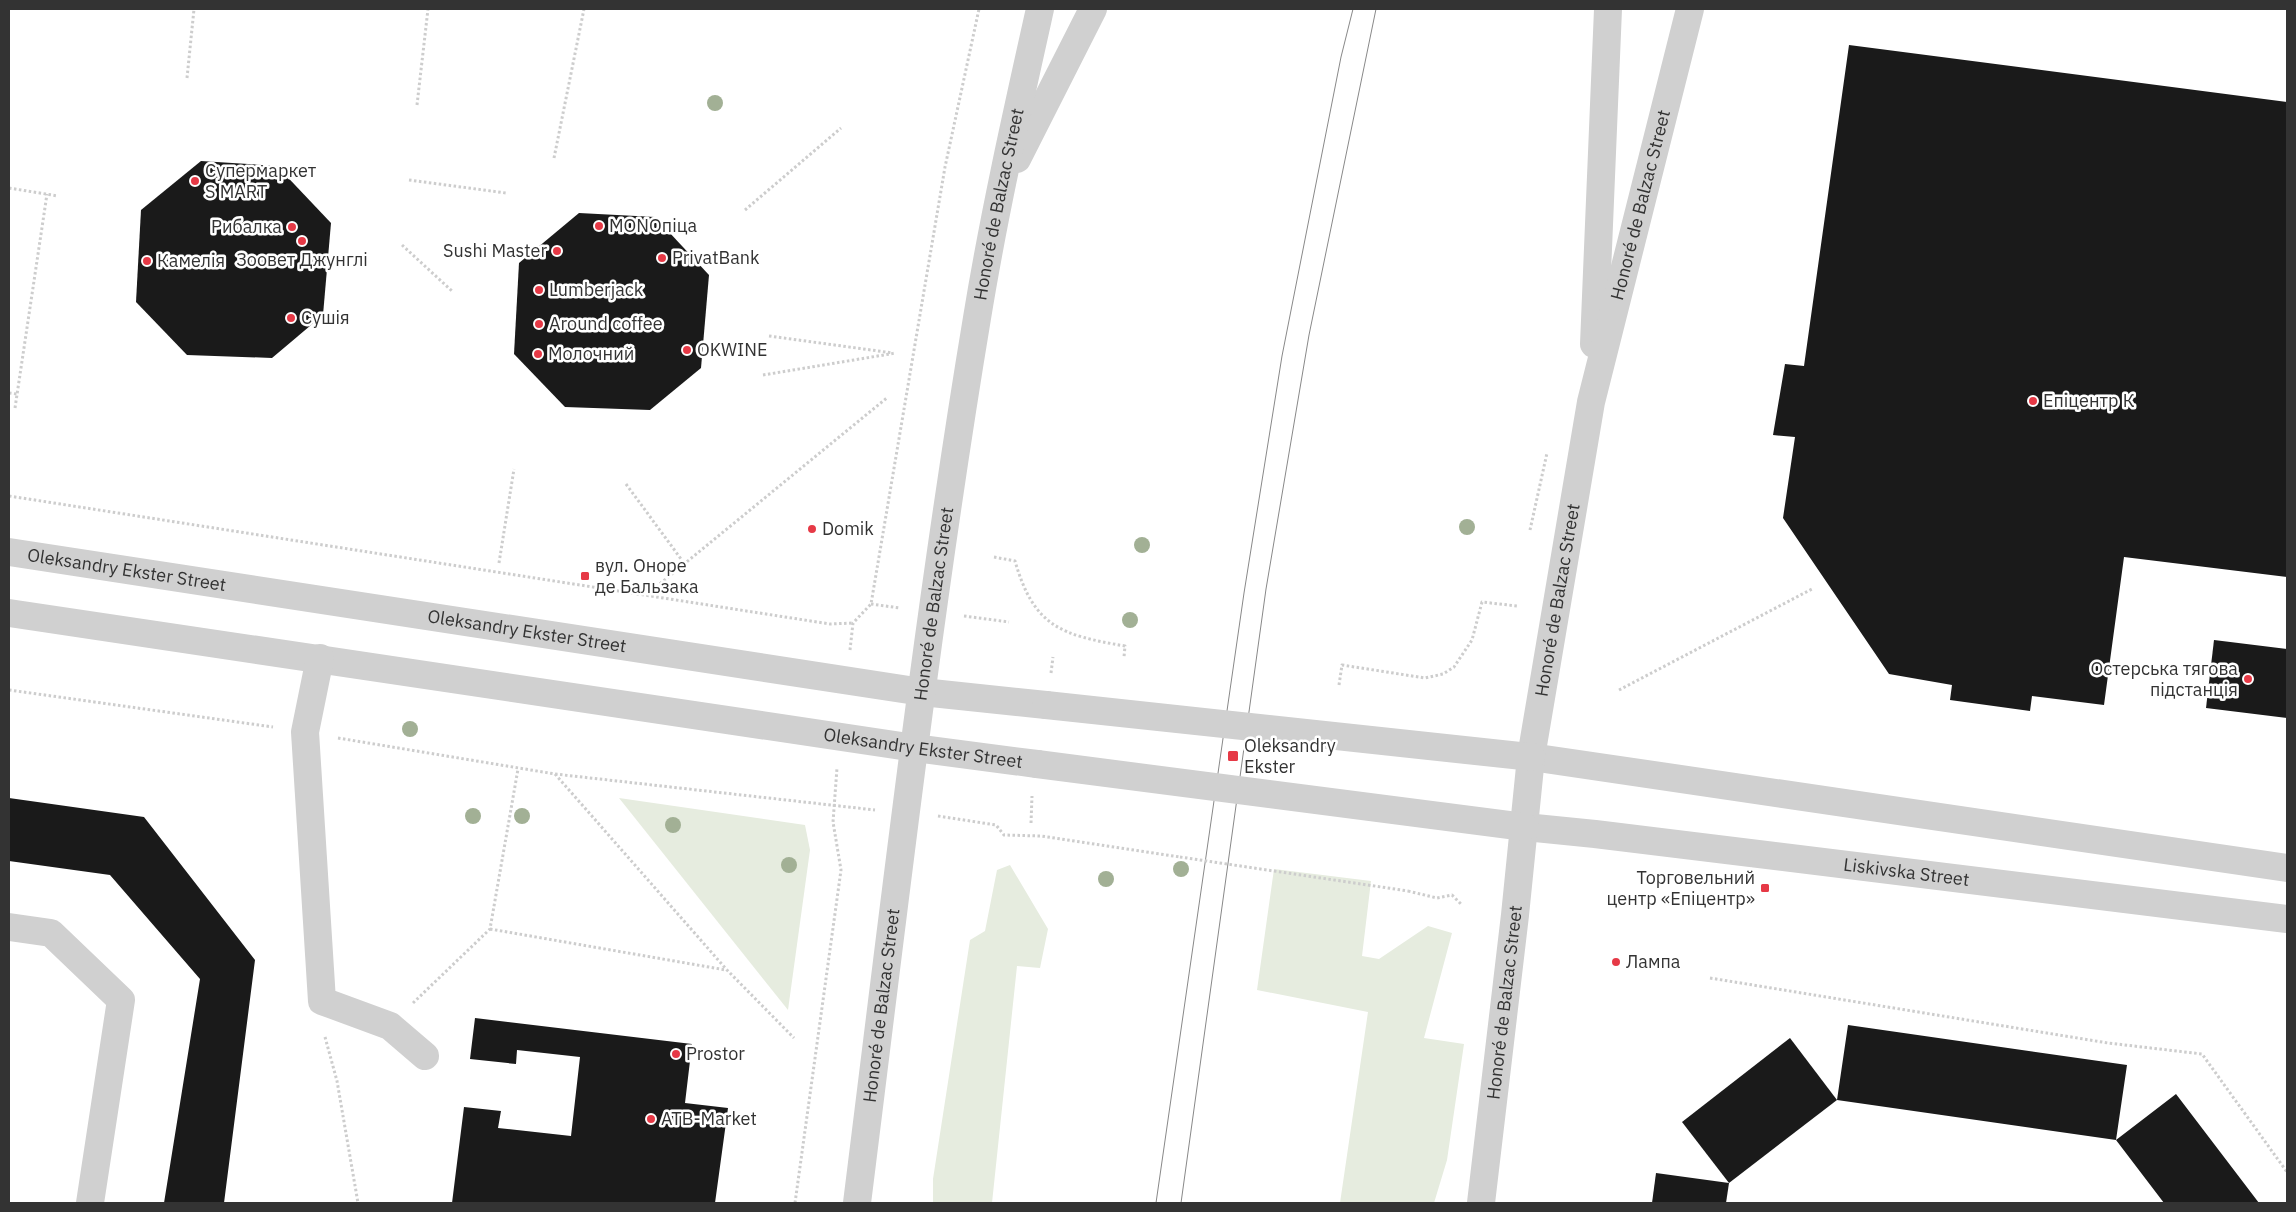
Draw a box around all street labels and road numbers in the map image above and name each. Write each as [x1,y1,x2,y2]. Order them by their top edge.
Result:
street label: Honoré de Balzac Street [968,106,1029,302]
street label: Honoré de Balzac Street [1605,107,1675,302]
street label: Honoré de Balzac Street [1529,502,1585,698]
street label: Honoré de Balzac Street [908,505,958,702]
street label: Oleksandry Ekster Street [26,543,228,596]
street label: Oleksandry Ekster Street [426,604,628,658]
street label: Oleksandry Ekster Street [822,723,1024,773]
street label: Liskivska Street [1842,853,1971,891]
street label: Honoré de Balzac Street [1481,904,1527,1101]
street label: Honoré de Balzac Street [858,907,904,1104]

